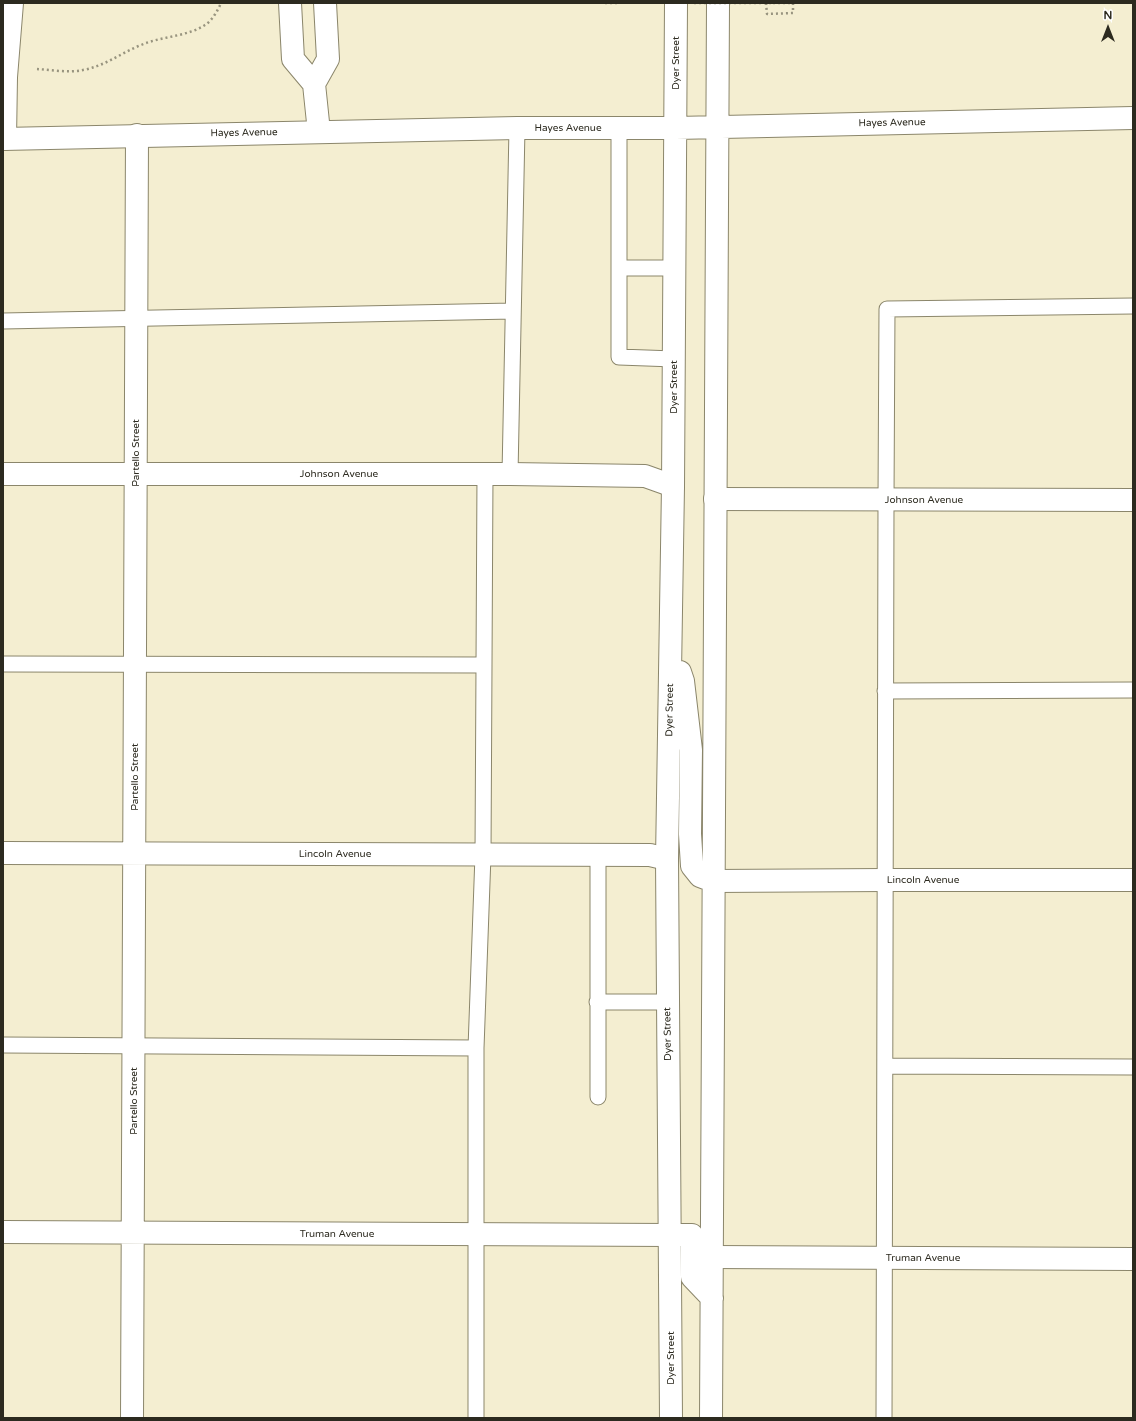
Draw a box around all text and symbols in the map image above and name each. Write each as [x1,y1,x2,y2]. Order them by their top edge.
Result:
north arrow [1088,8,1128,48]
text: N [1104,9,1112,22]
street label: Dyer Street [670,36,682,90]
street label: Hayes Avenue [858,116,926,130]
street label: Hayes Avenue [534,122,602,134]
street label: Hayes Avenue [210,126,278,140]
street label: Dyer Street [668,360,680,414]
street label: Partello Street [130,419,142,487]
street label: Johnson Avenue [300,468,378,480]
street label: Johnson Avenue [885,494,963,506]
street label: Dyer Street [664,683,676,737]
street label: Partello Street [129,743,141,811]
street label: Lincoln Avenue [299,848,371,860]
street label: Lincoln Avenue [887,874,959,886]
street label: Dyer Street [662,1007,674,1061]
street label: Partello Street [128,1067,140,1135]
street label: Truman Avenue [300,1228,374,1240]
street label: Truman Avenue [886,1252,960,1264]
street label: Dyer Street [665,1331,677,1385]

